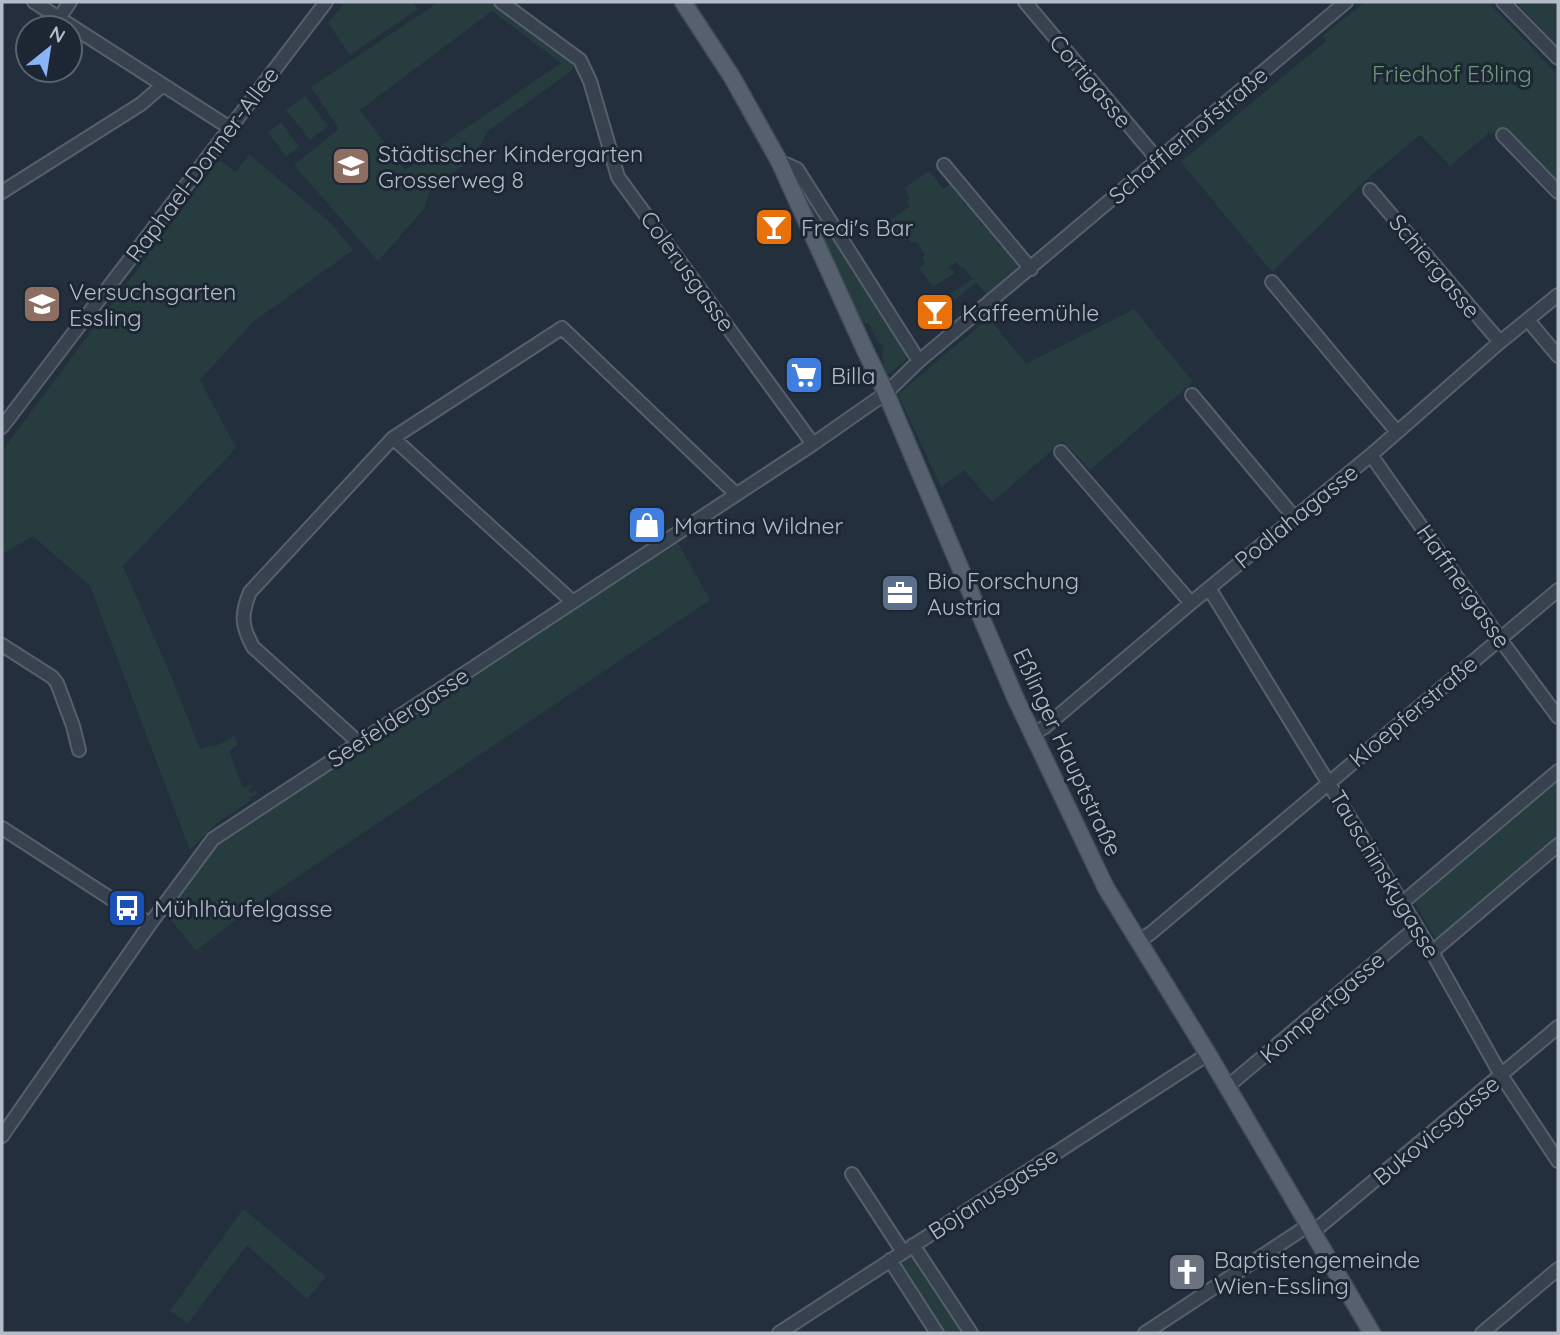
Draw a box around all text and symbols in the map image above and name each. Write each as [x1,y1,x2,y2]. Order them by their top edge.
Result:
north arrow [14,14,84,84]
text: N [45,20,70,48]
street label: Cortigasse [1043,28,1139,134]
park label: Friedhof Eßling [1372,59,1532,88]
street label: Schafflerhofstraße [1103,60,1273,210]
street label: Raphael-Donner-Allee [119,61,285,267]
place label: Städtischer Kindergarten Grosserweg 8 [378,139,643,194]
school or university icon: Städtischer Kindergarten Grosserweg 8 [330,145,372,187]
street label: Colerusgasse [634,205,742,337]
bar icon: Fredi's Bar [753,206,795,248]
street label: Schiergasse [1383,208,1487,324]
place label: Fredi's Bar [801,213,913,242]
place label: Versuchsgarten Essling [69,277,236,332]
school or university icon: Versuchsgarten Essling [21,283,63,325]
bar icon: Kaffeemühle [914,291,956,333]
place label: Kaffeemühle [962,298,1099,327]
supermarket icon: Billa [783,354,825,396]
place label: Billa [831,361,875,390]
street label: Podlahagasse [1228,457,1364,575]
shop icon: Martina Wildner [626,504,668,546]
place label: Martina Wildner [674,511,843,540]
street label: Haffnergasse [1411,518,1517,654]
place label: Bio Forschung Austria [927,566,1079,621]
office icon: Bio Forschung Austria [879,572,921,614]
street label: Eßlinger Hauptstraße [1007,643,1129,861]
street label: Kloepferstraße [1343,649,1483,773]
street label: Seefeldergasse [322,661,474,773]
street label: Tauschinskygasse [1323,785,1447,963]
bus stop icon: Mühlhäufelgasse [106,887,148,929]
place label: Mühlhäufelgasse [154,894,333,923]
street label: Kompertgasse [1254,945,1390,1069]
street label: Bukovicsgasse [1367,1069,1505,1191]
street label: Bojanusgasse [923,1140,1063,1246]
place label: Baptistengemeinde Wien-Essling [1214,1245,1420,1300]
church icon: Baptistengemeinde Wien-Essling [1166,1251,1208,1293]

